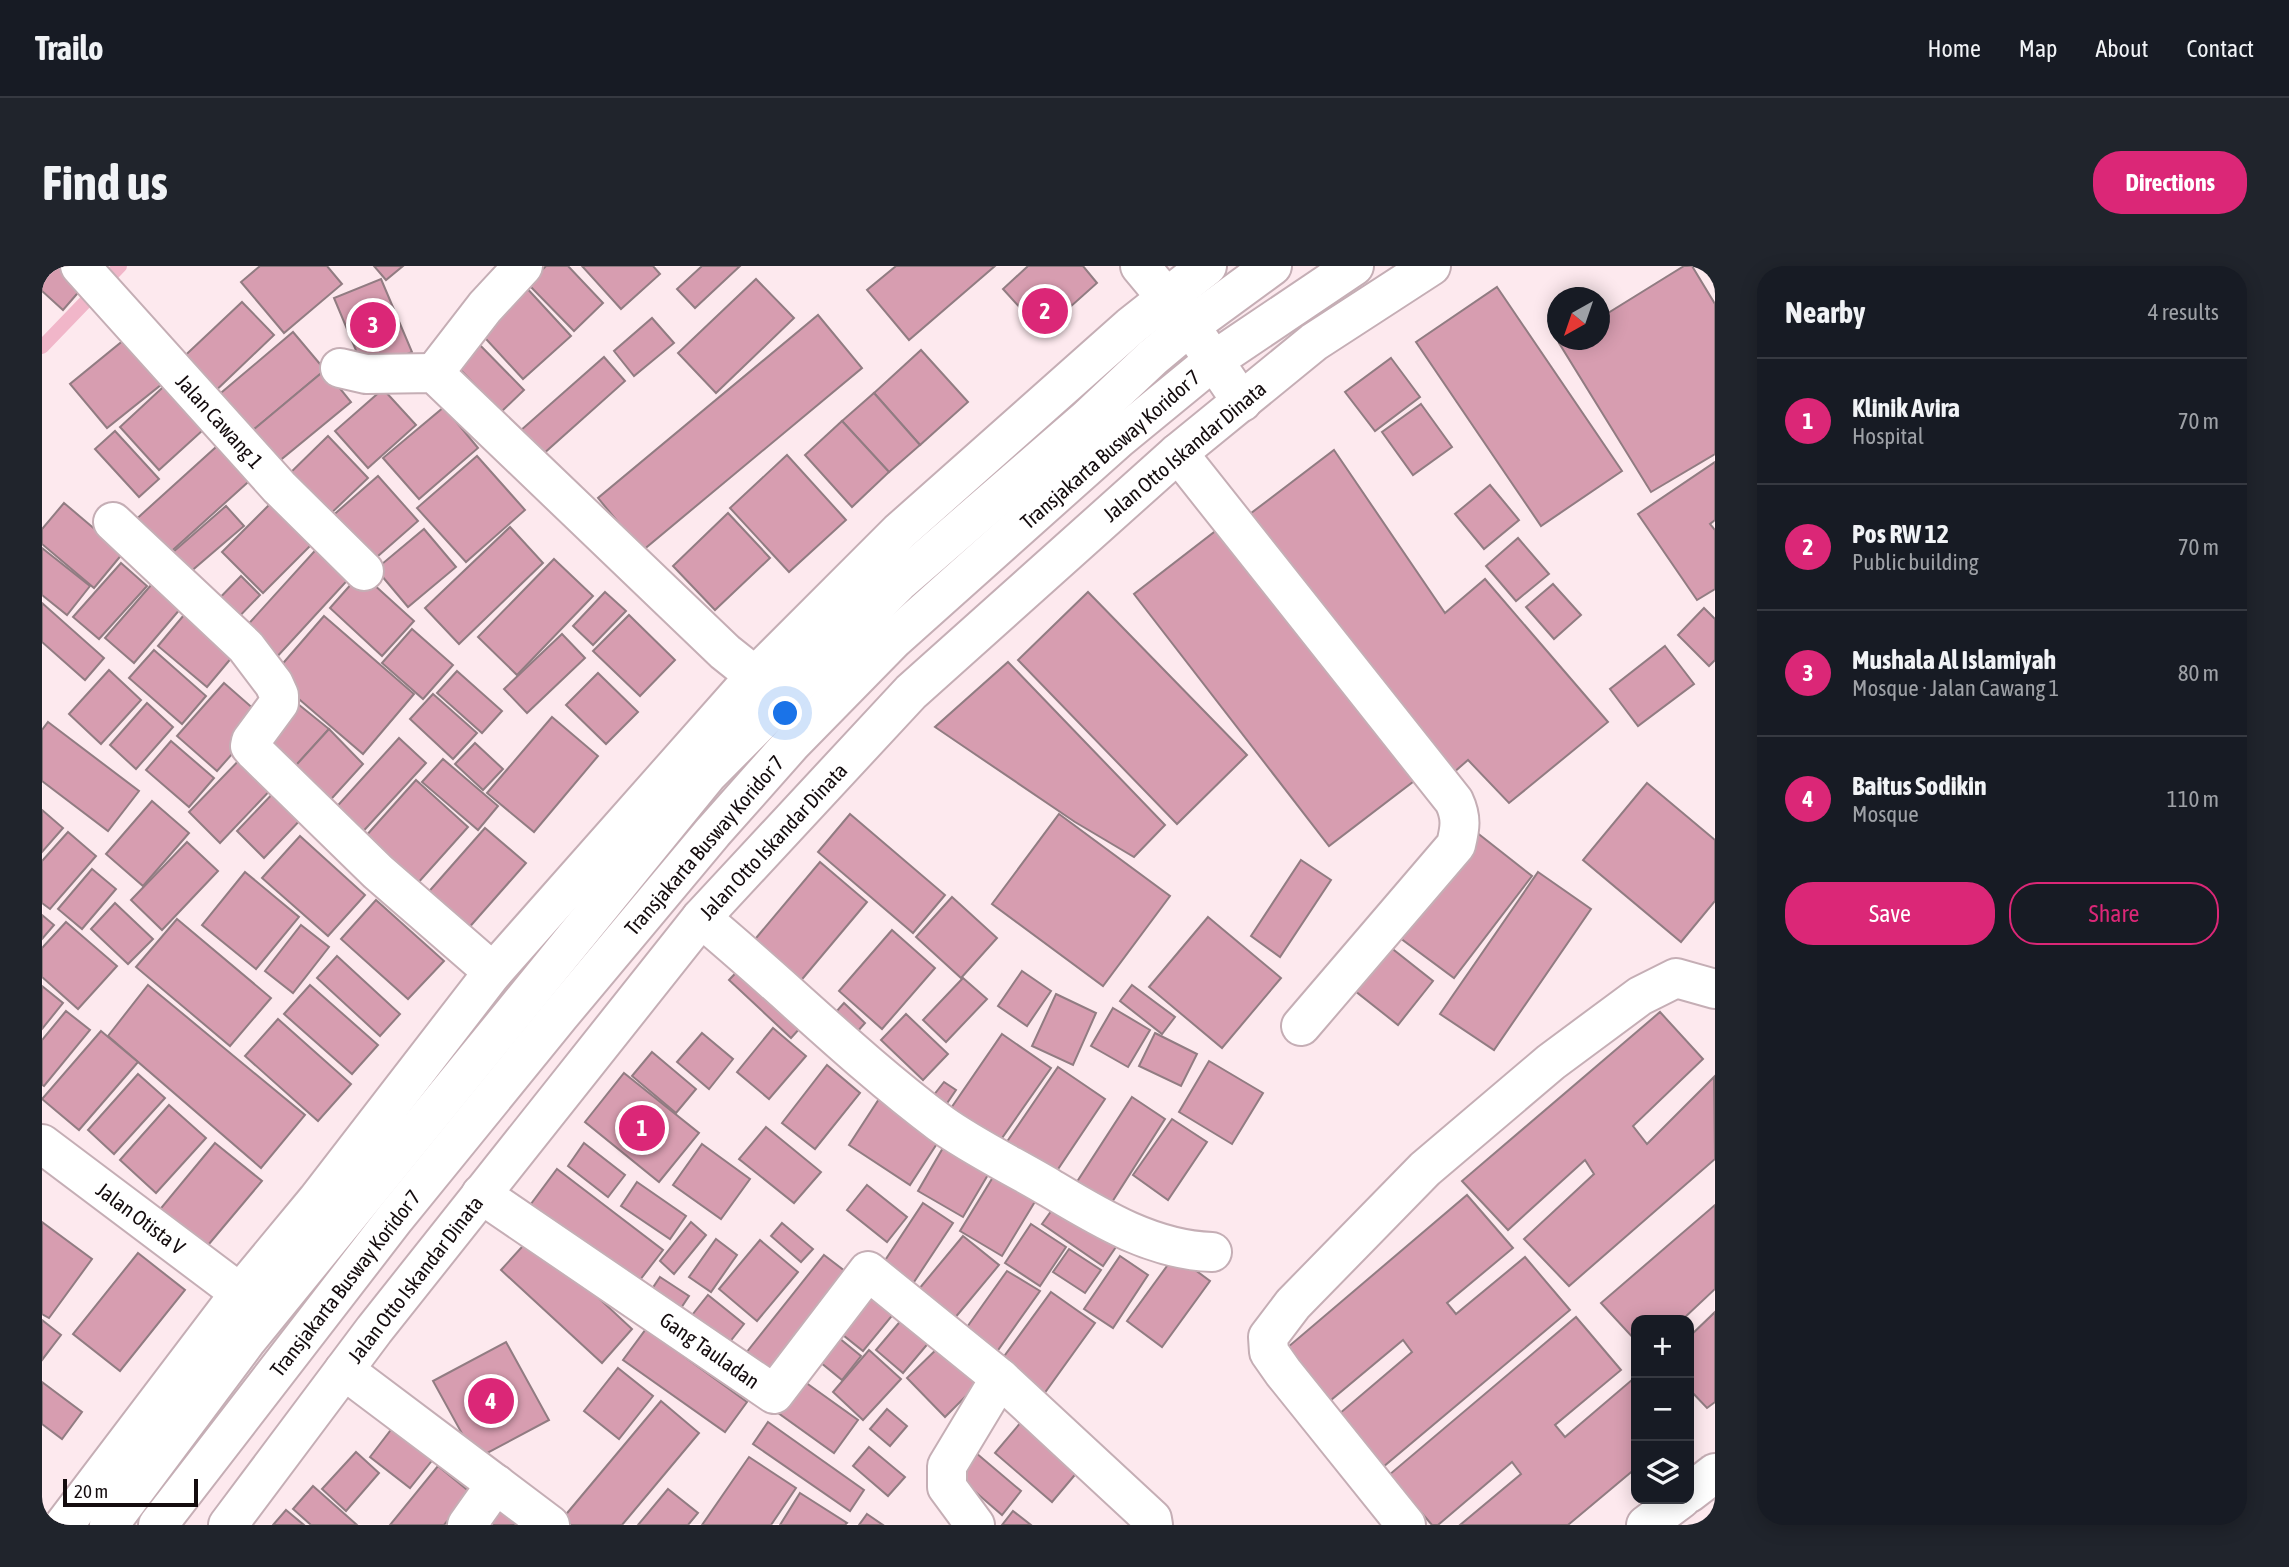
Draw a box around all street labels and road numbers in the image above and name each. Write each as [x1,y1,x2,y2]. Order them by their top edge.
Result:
street label: Transjakarta Busway Koridor 7 [1015,364,1205,534]
street label: Jalan Cawang 1 [172,369,268,473]
street label: Jalan Otto Iskandar Dinata [1098,376,1270,526]
street label: Transjakarta Busway Koridor 7 [619,750,789,940]
street label: Jalan Otto Iskandar Dinata [694,758,852,924]
street label: Jalan Otista V [92,1177,190,1259]
street label: Transjakarta Busway Koridor 7 [265,1185,425,1381]
street label: Jalan Otto Iskandar Dinata [342,1191,488,1367]
street label: Gang Tauladan [656,1307,764,1393]

